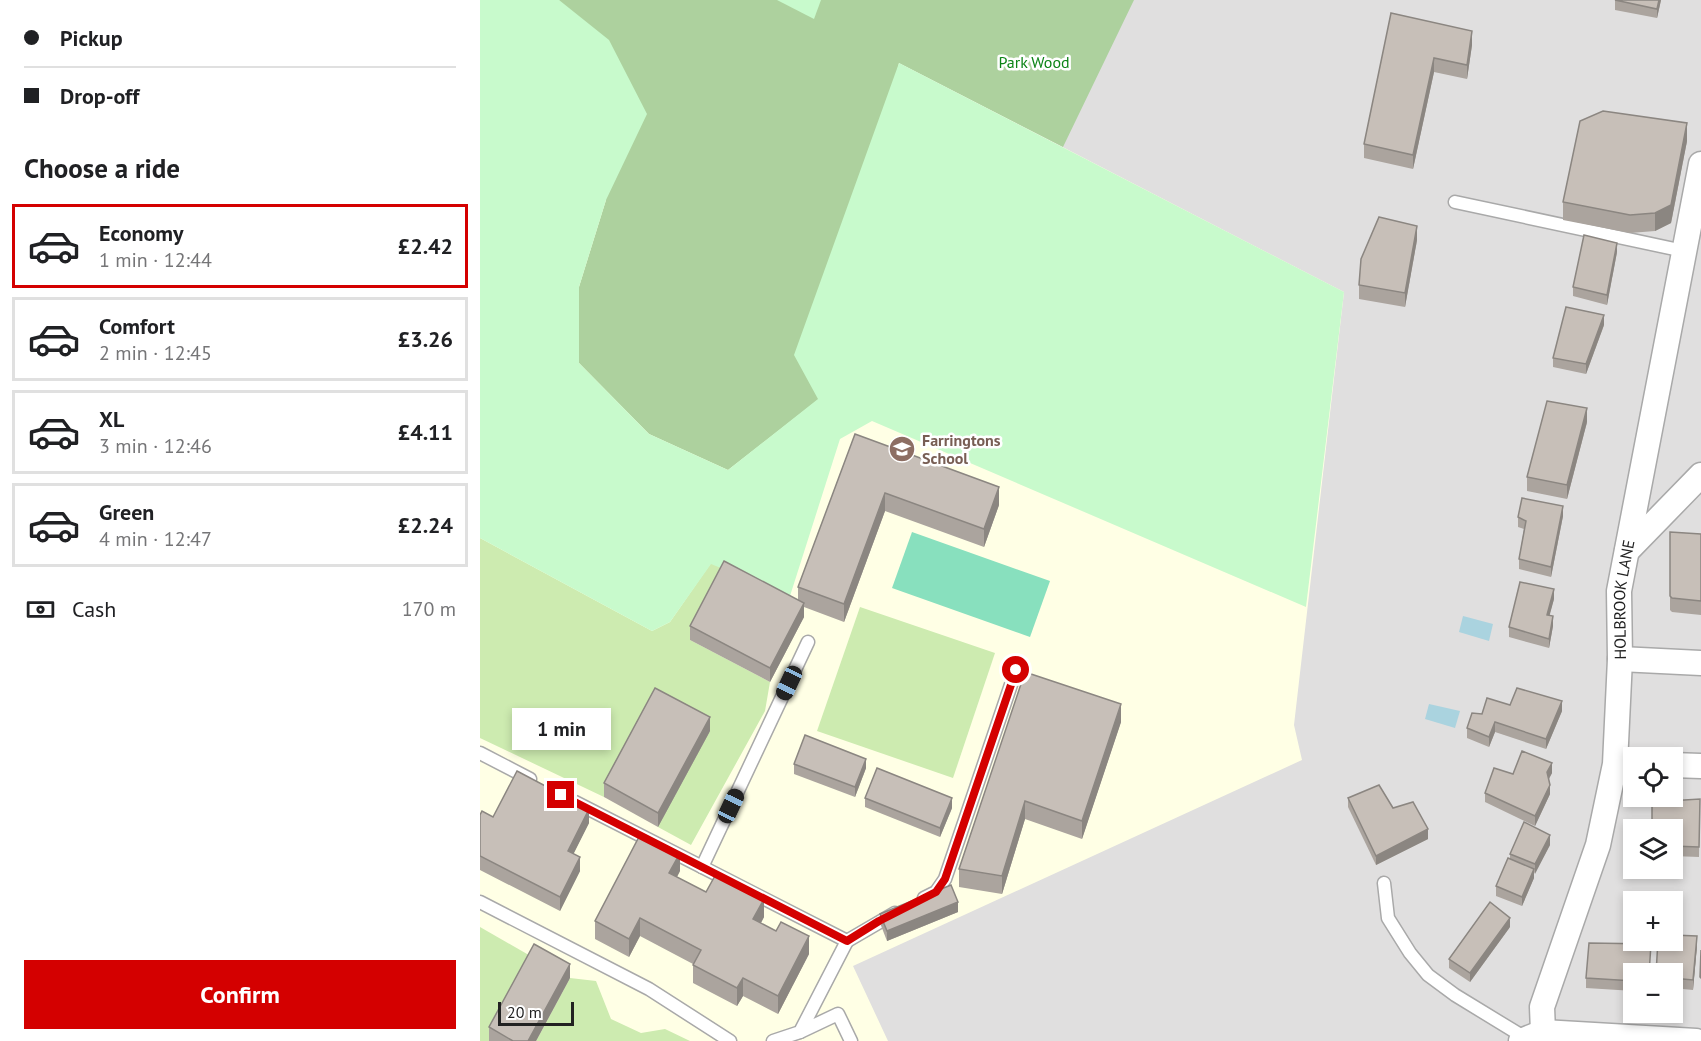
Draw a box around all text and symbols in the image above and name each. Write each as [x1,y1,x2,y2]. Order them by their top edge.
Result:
text: Pickup [60,24,123,52]
park label: Park Wood [998,52,1070,72]
text: Drop-off [60,82,139,110]
text: Choose a ride [24,151,180,185]
icon: car [27,219,81,273]
text: Economy [99,219,183,247]
text: £2.42 [398,232,453,260]
text: 1 min · 12:44 [99,247,212,273]
icon: car [27,312,81,366]
text: Comfort [99,312,175,340]
text: £3.26 [398,325,453,353]
text: 2 min · 12:45 [99,340,212,366]
icon: car [27,405,81,459]
text: XL [99,405,124,433]
text: £4.11 [398,418,453,446]
place label: Farringtons School [922,430,1001,468]
text: 3 min · 12:46 [99,433,212,459]
school or university icon: Farringtons School [887,434,917,464]
icon: car [27,498,81,552]
text: Green [99,498,154,526]
text: £2.24 [398,511,453,539]
text: 4 min · 12:47 [99,526,212,552]
street label: HOLBROOK LANE [1609,538,1639,660]
icon: cash [24,593,57,626]
text: Cash [72,595,116,623]
text: 170 m [402,596,456,622]
route start [1002,656,1029,683]
car [773,663,805,703]
callout: 1 min [512,708,610,750]
text: 1 min [537,716,586,742]
map controls [1623,747,1683,1023]
button: locate [1623,747,1683,807]
route end [547,781,574,808]
car [715,786,747,826]
button: layers [1623,819,1683,879]
button: + [1623,891,1683,951]
button: Confirm [24,960,456,1029]
button: − [1623,963,1683,1023]
scale bar [498,999,574,1026]
text: 20 m [507,1002,542,1022]

